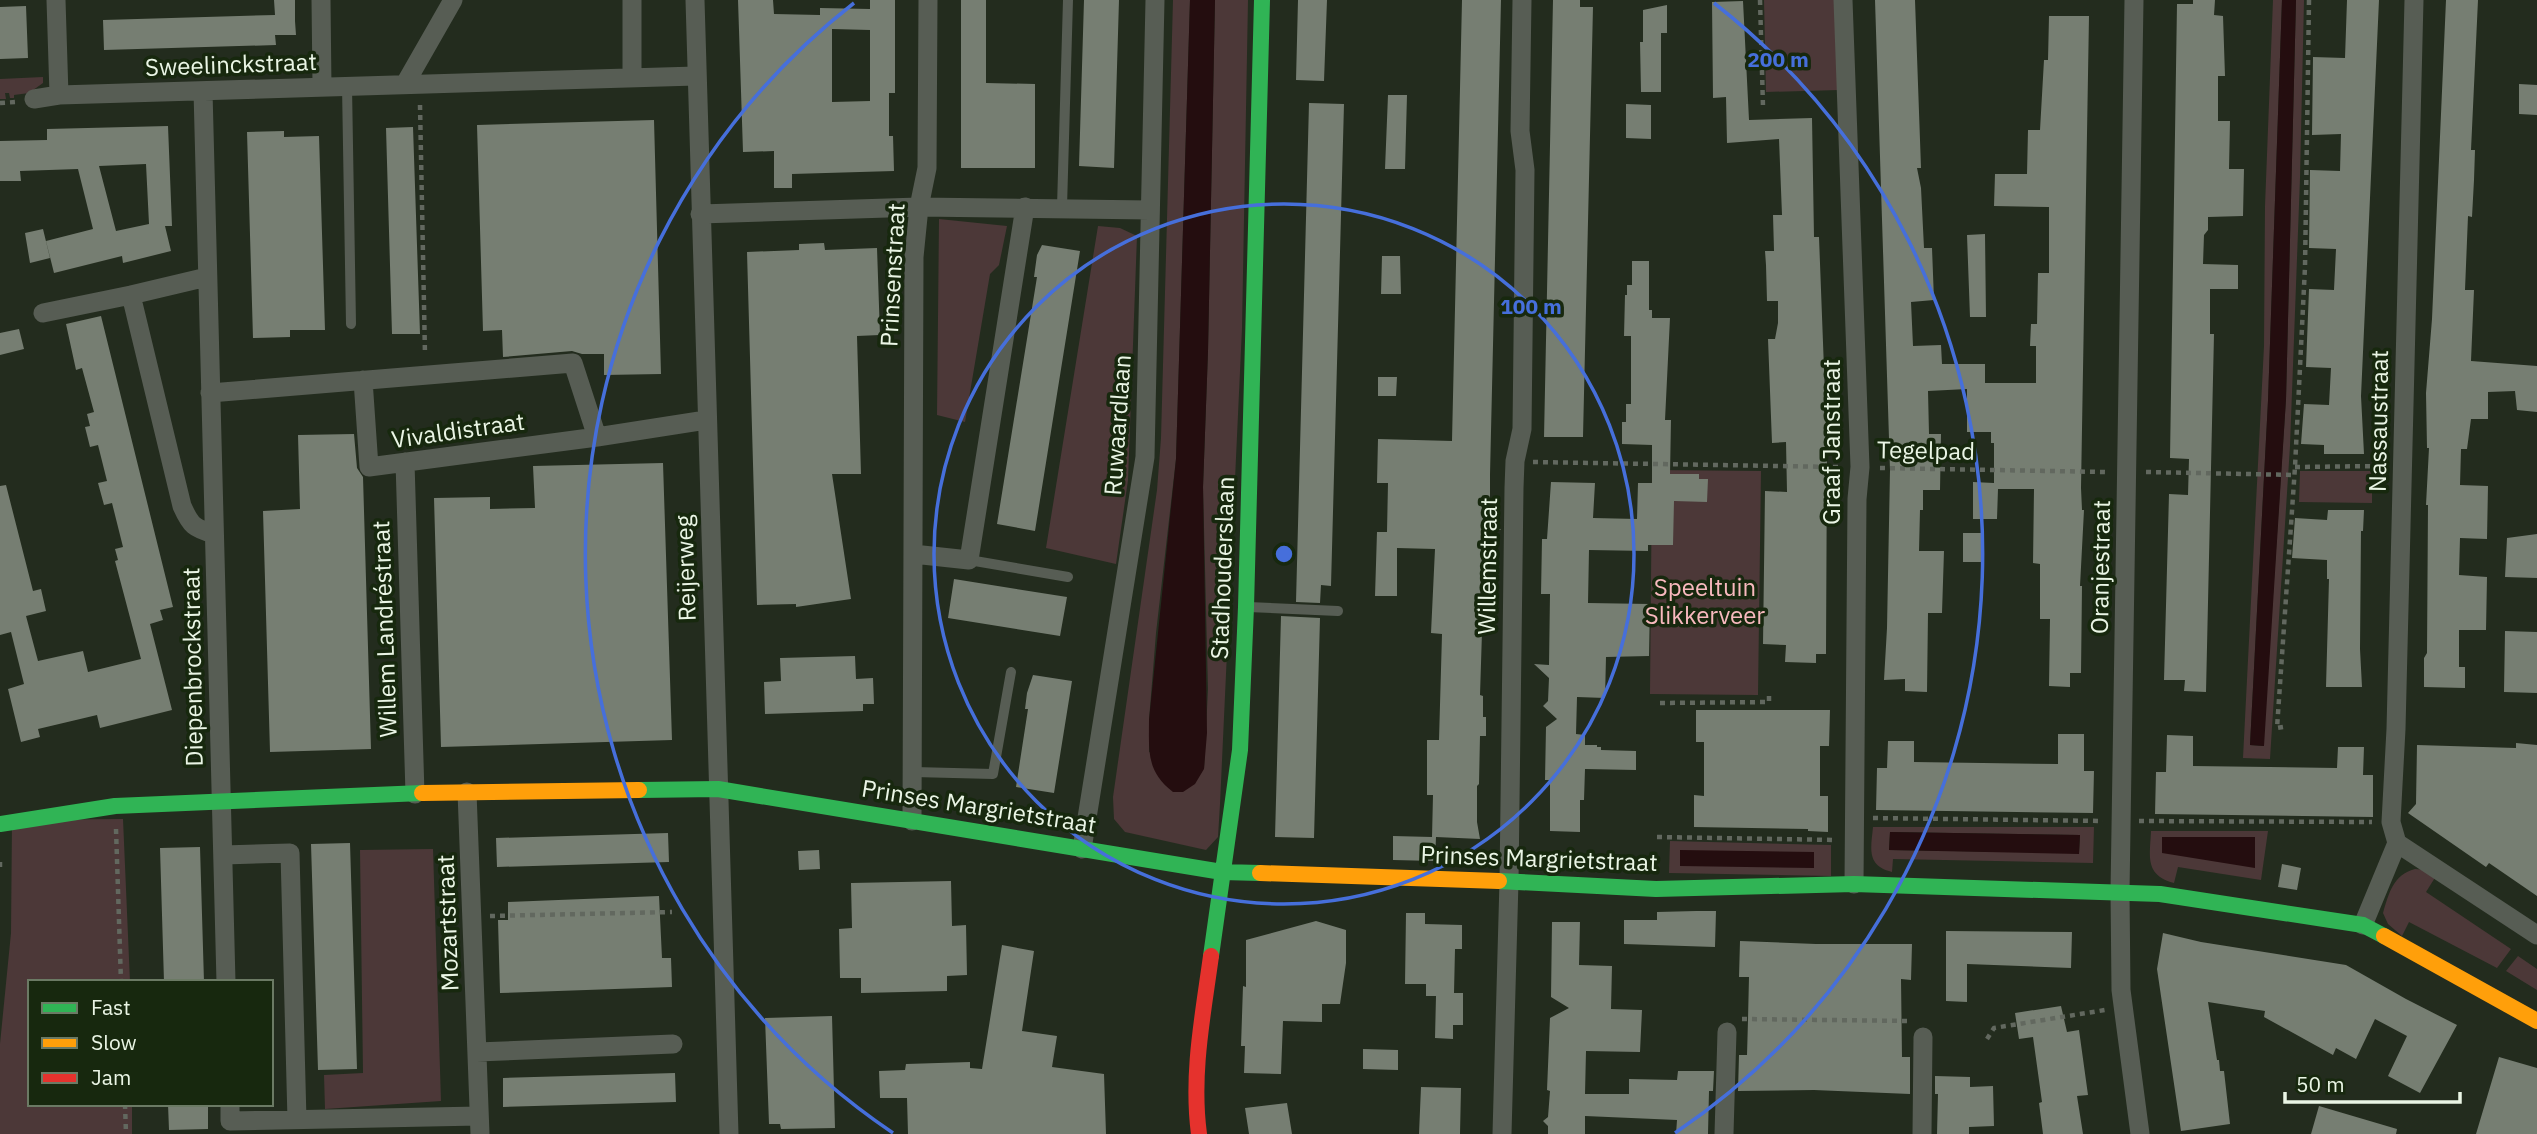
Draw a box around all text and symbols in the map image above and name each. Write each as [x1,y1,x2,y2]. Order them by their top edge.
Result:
street label: Sweelinckstraat [144,45,317,83]
text: 200 m [1747,45,1809,73]
street label: Prinsenstraat [872,202,912,348]
text: 100 m [1500,292,1562,320]
street label: Nassaustraat [2361,350,2395,492]
street label: Ruwaardlaan [1096,353,1138,496]
street label: Graaf Janstraat [1815,359,1847,525]
street label: Vivaldistraat [389,405,527,455]
street label: Tegelpad [1877,433,1975,467]
street label: Stadhouderslaan [1203,476,1241,660]
street label: Willemstraat [1470,497,1504,635]
street label: Oranjestraat [2083,500,2117,634]
street label: Reijerweg [667,514,703,622]
street label: Willem Landréstraat [364,520,404,738]
centre of rings [1272,542,1296,566]
street label: Diepenbrockstraat [174,567,210,767]
park label: Speeltuin Slikkerveer [1645,571,1765,631]
street label: Prinses Margrietstraat [859,772,1099,840]
street label: Prinses Margrietstraat [1420,838,1658,878]
street label: Mozartstraat [429,854,465,992]
legend [28,980,273,1106]
text: Fast [91,993,131,1021]
text: Slow [91,1028,137,1056]
scale bar [2285,1060,2460,1104]
text: Jam [91,1063,131,1091]
text: 50 m [2296,1070,2345,1098]

